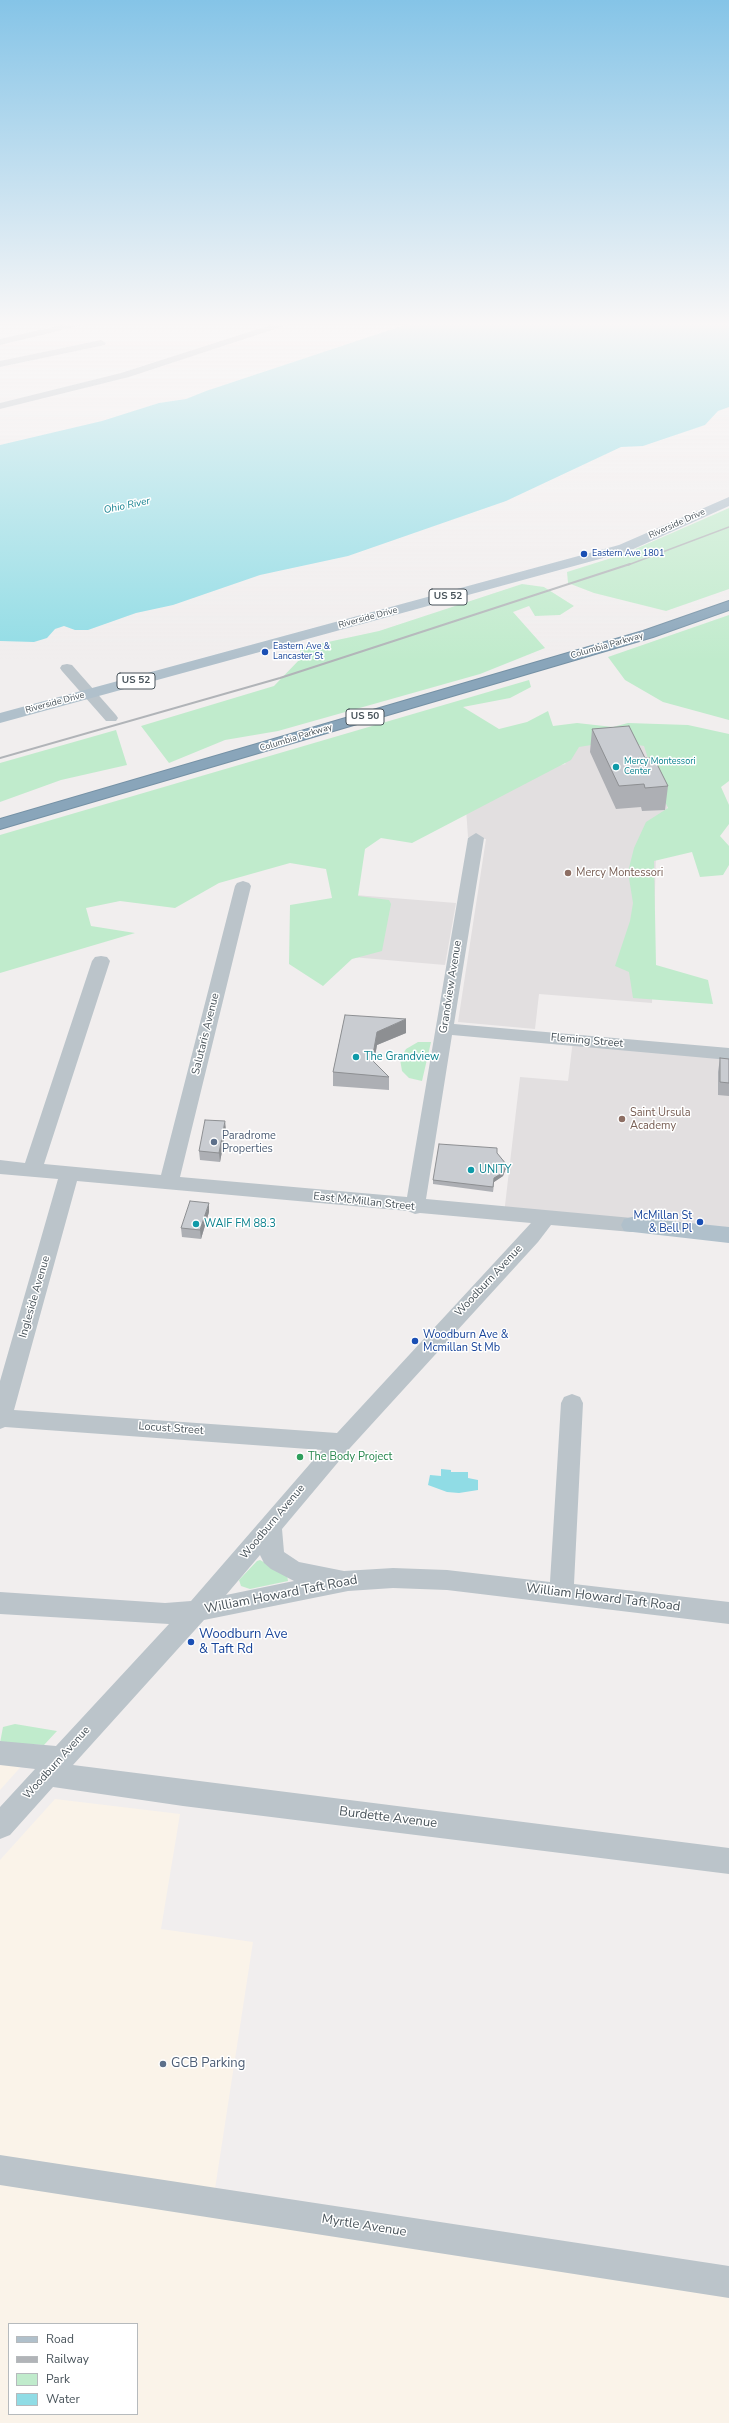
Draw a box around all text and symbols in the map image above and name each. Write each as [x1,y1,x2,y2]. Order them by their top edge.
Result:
water label: Ohio River [103,495,151,517]
street label: Riverside Drive [647,507,707,541]
marker: Eastern Ave 1801 [579,549,589,559]
place label: Eastern Ave 1801 [592,549,664,559]
road number: US 52 [429,589,467,605]
street label: Riverside Drive [337,605,399,631]
street label: Columbia Parkway [569,630,645,662]
place label: Eastern Ave & Lancaster St [273,642,330,663]
marker: Eastern Ave & Lancaster St [260,647,270,657]
road number: US 52 [117,673,155,689]
street label: Riverside Drive [24,690,86,716]
road number: US 50 [346,709,384,725]
street label: Columbia Parkway [258,722,334,754]
place label: Mercy Montessori Center [624,757,695,778]
marker: Mercy Montessori Center [611,762,621,772]
place label: Mercy Montessori [576,866,663,880]
marker: Mercy Montessori [563,868,573,878]
street label: Grandview Avenue [437,940,465,1034]
street label: Salutaris Avenue [189,992,223,1076]
street label: Fleming Street [550,1031,624,1051]
place label: The Grandview [364,1050,439,1064]
marker: The Grandview [351,1052,361,1062]
place label: Saint Ursula Academy [630,1106,691,1132]
marker: Saint Ursula Academy [617,1114,627,1124]
place label: Paradrome Properties [222,1129,276,1155]
marker: Paradrome Properties [209,1137,219,1147]
place label: UNITY [479,1163,511,1177]
marker: UNITY [466,1165,476,1175]
street label: East McMillan Street [313,1190,415,1214]
place label: McMillan St & Bell Pl [634,1209,692,1235]
place label: WAIF FM 88.3 [204,1217,276,1231]
marker: McMillan St & Bell Pl [695,1217,705,1227]
marker: WAIF FM 88.3 [191,1219,201,1229]
street label: Woodburn Avenue [452,1242,526,1320]
street label: Ingleside Avenue [17,1254,53,1340]
place label: Woodburn Ave & Mcmillan St Mb [423,1328,508,1354]
marker: Woodburn Ave & Mcmillan St Mb [410,1336,420,1346]
street label: Locust Street [138,1420,204,1438]
place label: The Body Project [308,1450,392,1464]
marker: The Body Project [295,1452,305,1462]
street label: Woodburn Avenue [238,1482,308,1562]
street label: William Howard Taft Road [203,1573,359,1617]
street label: William Howard Taft Road [525,1581,681,1615]
place label: Woodburn Ave & Taft Rd [199,1627,287,1658]
marker: Woodburn Ave & Taft Rd [186,1637,196,1647]
street label: Woodburn Avenue [21,1724,93,1802]
street label: Burdette Avenue [338,1804,438,1832]
place label: GCB Parking [171,2056,245,2072]
marker: GCB Parking [158,2059,168,2069]
street label: Myrtle Avenue [320,2212,408,2240]
legend [8,2323,138,2415]
text: Road [46,2331,74,2347]
text: Railway [46,2351,89,2367]
text: Park [46,2371,70,2387]
text: Water [46,2391,80,2407]

